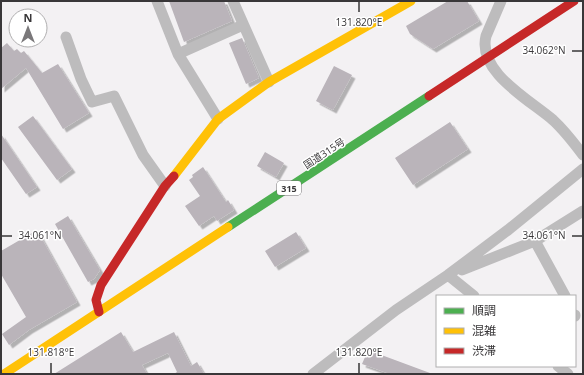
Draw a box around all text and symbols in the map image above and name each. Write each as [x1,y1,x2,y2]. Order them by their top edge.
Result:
north arrow [8,8,48,48]
text: N [24,10,32,25]
text: 131.820°E [336,15,382,29]
text: 34.062°N [522,43,566,57]
street label: 国道315号 [300,134,348,172]
road number: 315 [277,181,301,195]
text: 34.061°N [18,228,62,242]
text: 34.061°N [522,228,566,242]
legend [436,295,576,367]
text: 順調 [472,302,496,319]
text: 混雑 [472,322,496,339]
text: 渋滞 [472,342,496,359]
text: 131.818°E [28,345,74,359]
text: 131.820°E [336,345,382,359]

